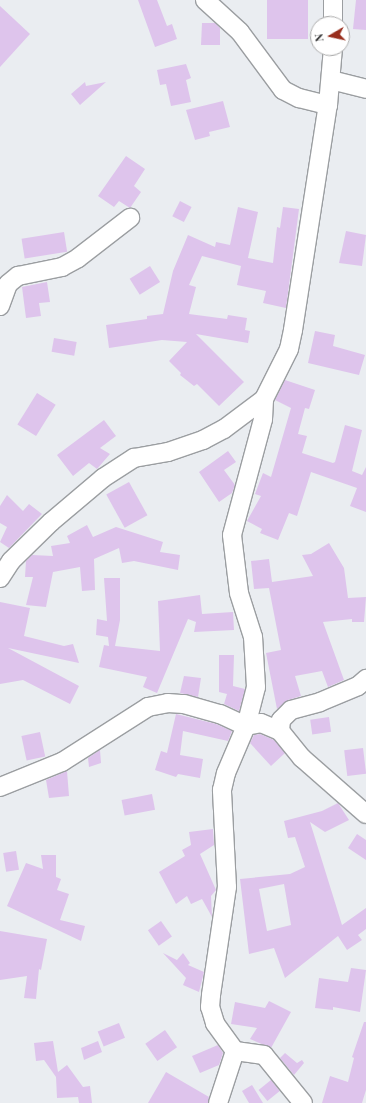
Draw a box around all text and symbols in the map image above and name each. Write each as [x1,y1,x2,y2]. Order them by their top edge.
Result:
north arrow [310,16,350,56]
text: N [311,33,327,43]

